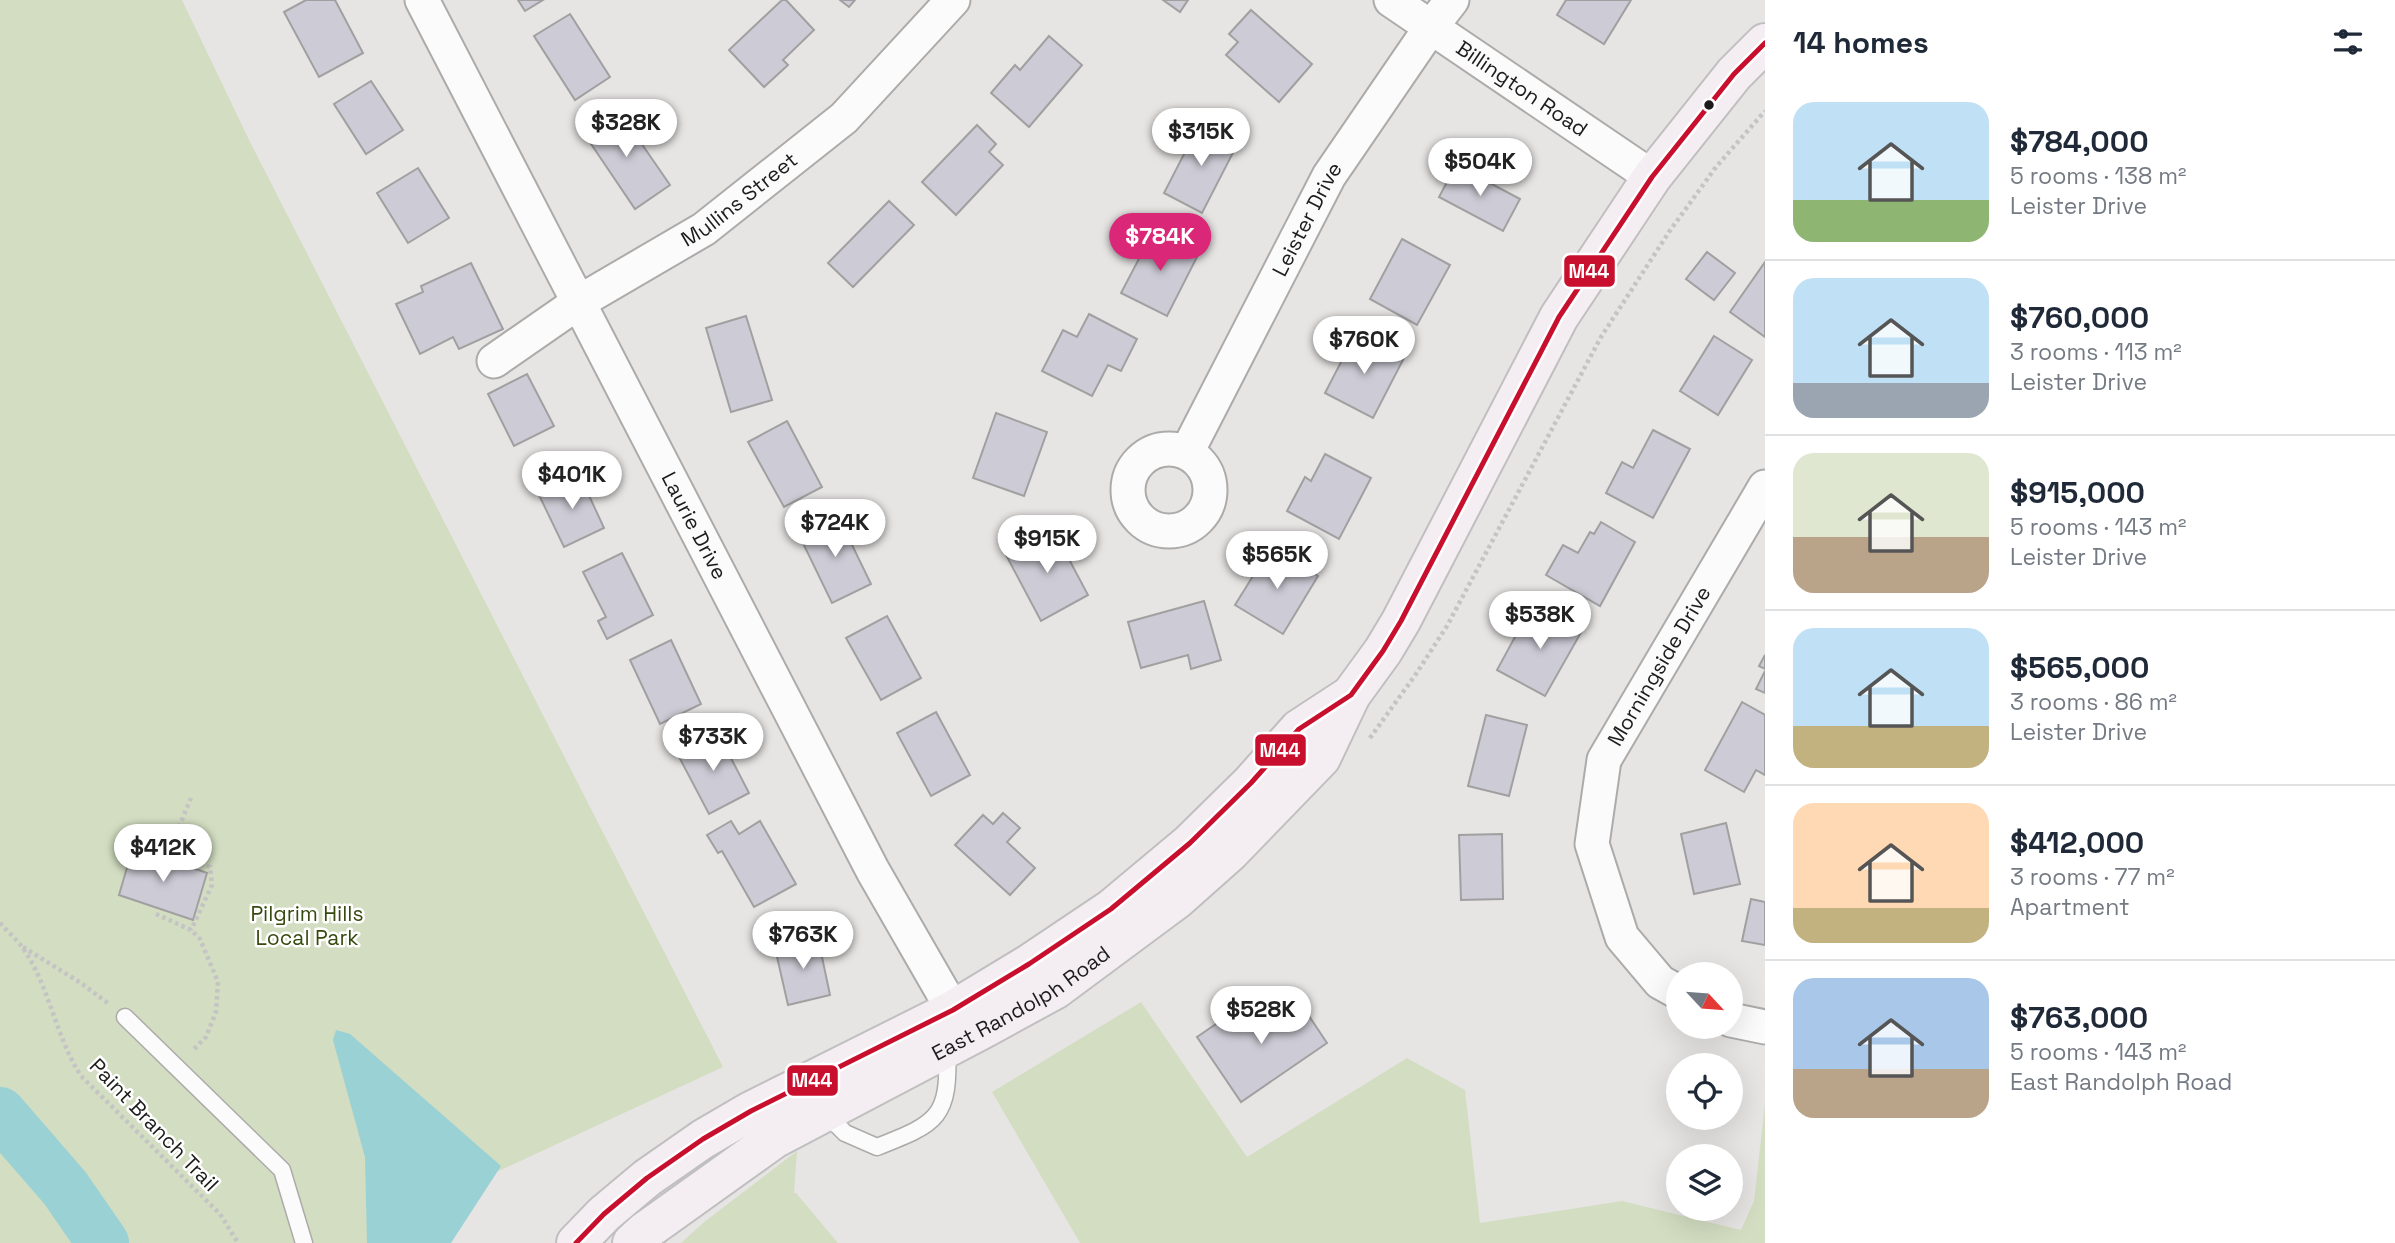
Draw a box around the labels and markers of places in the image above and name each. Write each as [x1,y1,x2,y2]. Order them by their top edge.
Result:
unlabelled marker [1702,98,1716,112]
pin: $328K [577,100,675,159]
pin: $315K [1152,108,1250,168]
pin: $504K [1431,138,1529,198]
pin: $784K [1111,214,1209,273]
pin: $760K [1315,316,1413,376]
pin: $401K [523,452,621,511]
pin: $724K [786,500,884,559]
pin: $915K [998,516,1096,575]
pin: $565K [1228,532,1326,591]
pin: $538K [1491,592,1589,651]
pin: $733K [664,714,762,773]
pin: $412K [114,824,212,884]
pin: $763K [754,912,852,971]
pin: $528K [1212,986,1310,1046]

